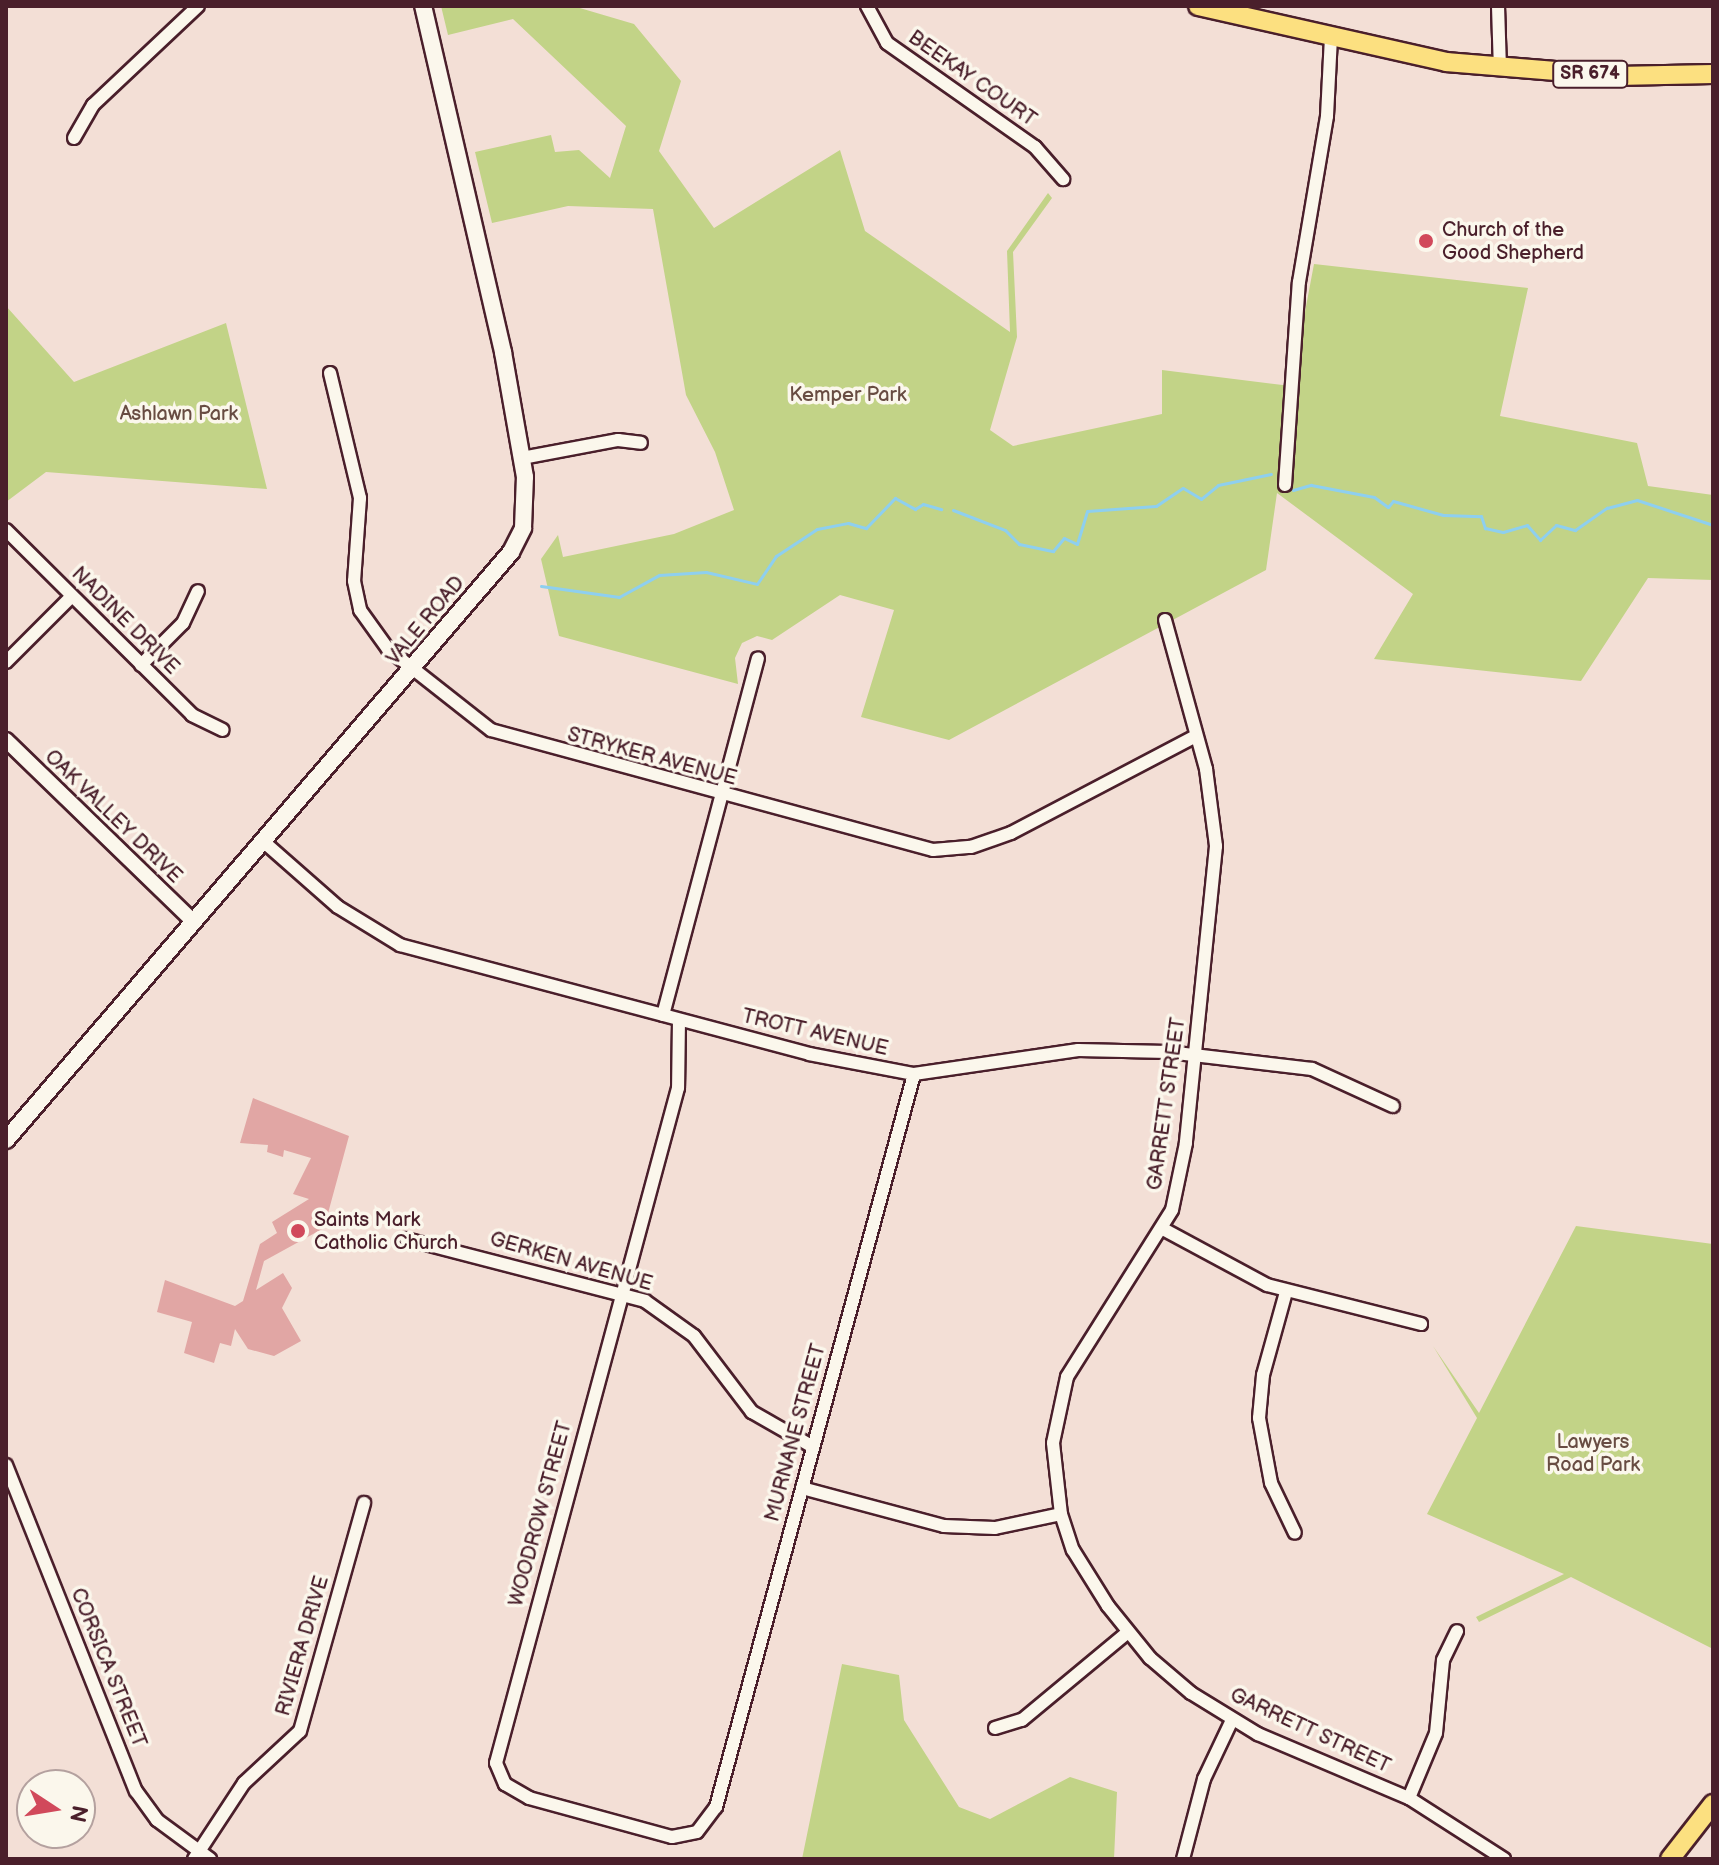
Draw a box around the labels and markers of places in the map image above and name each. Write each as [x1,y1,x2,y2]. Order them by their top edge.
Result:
place label: Church of the Good Shepherd [1442,218,1584,265]
marker: Church of the Good Shepherd [1417,232,1435,250]
place label: Saints Mark Catholic Church [314,1208,458,1255]
marker: Saints Mark Catholic Church [289,1222,307,1240]

